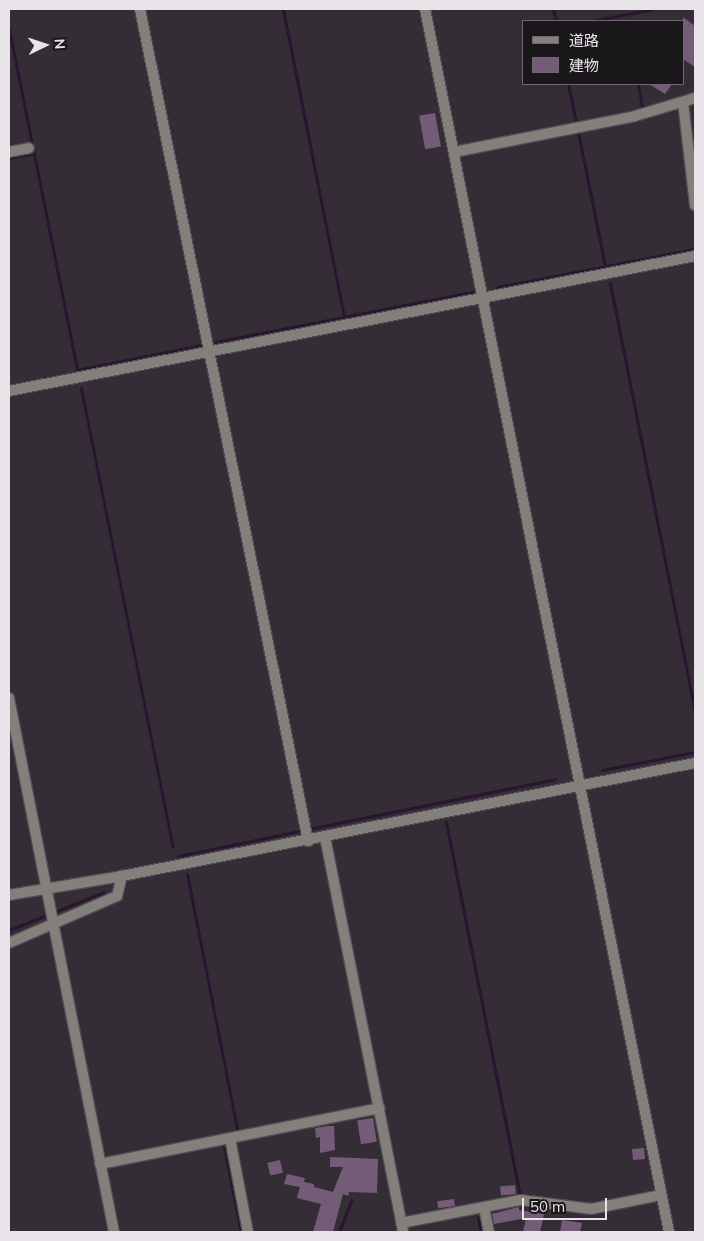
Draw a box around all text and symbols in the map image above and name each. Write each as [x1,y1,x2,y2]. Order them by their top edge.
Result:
north arrow [20,20,70,70]
legend [522,20,684,85]
text: 道路 [569,31,599,50]
text: N [51,38,69,50]
text: 建物 [569,56,599,75]
scale bar [524,1188,609,1220]
text: 50 m [530,1197,565,1216]

